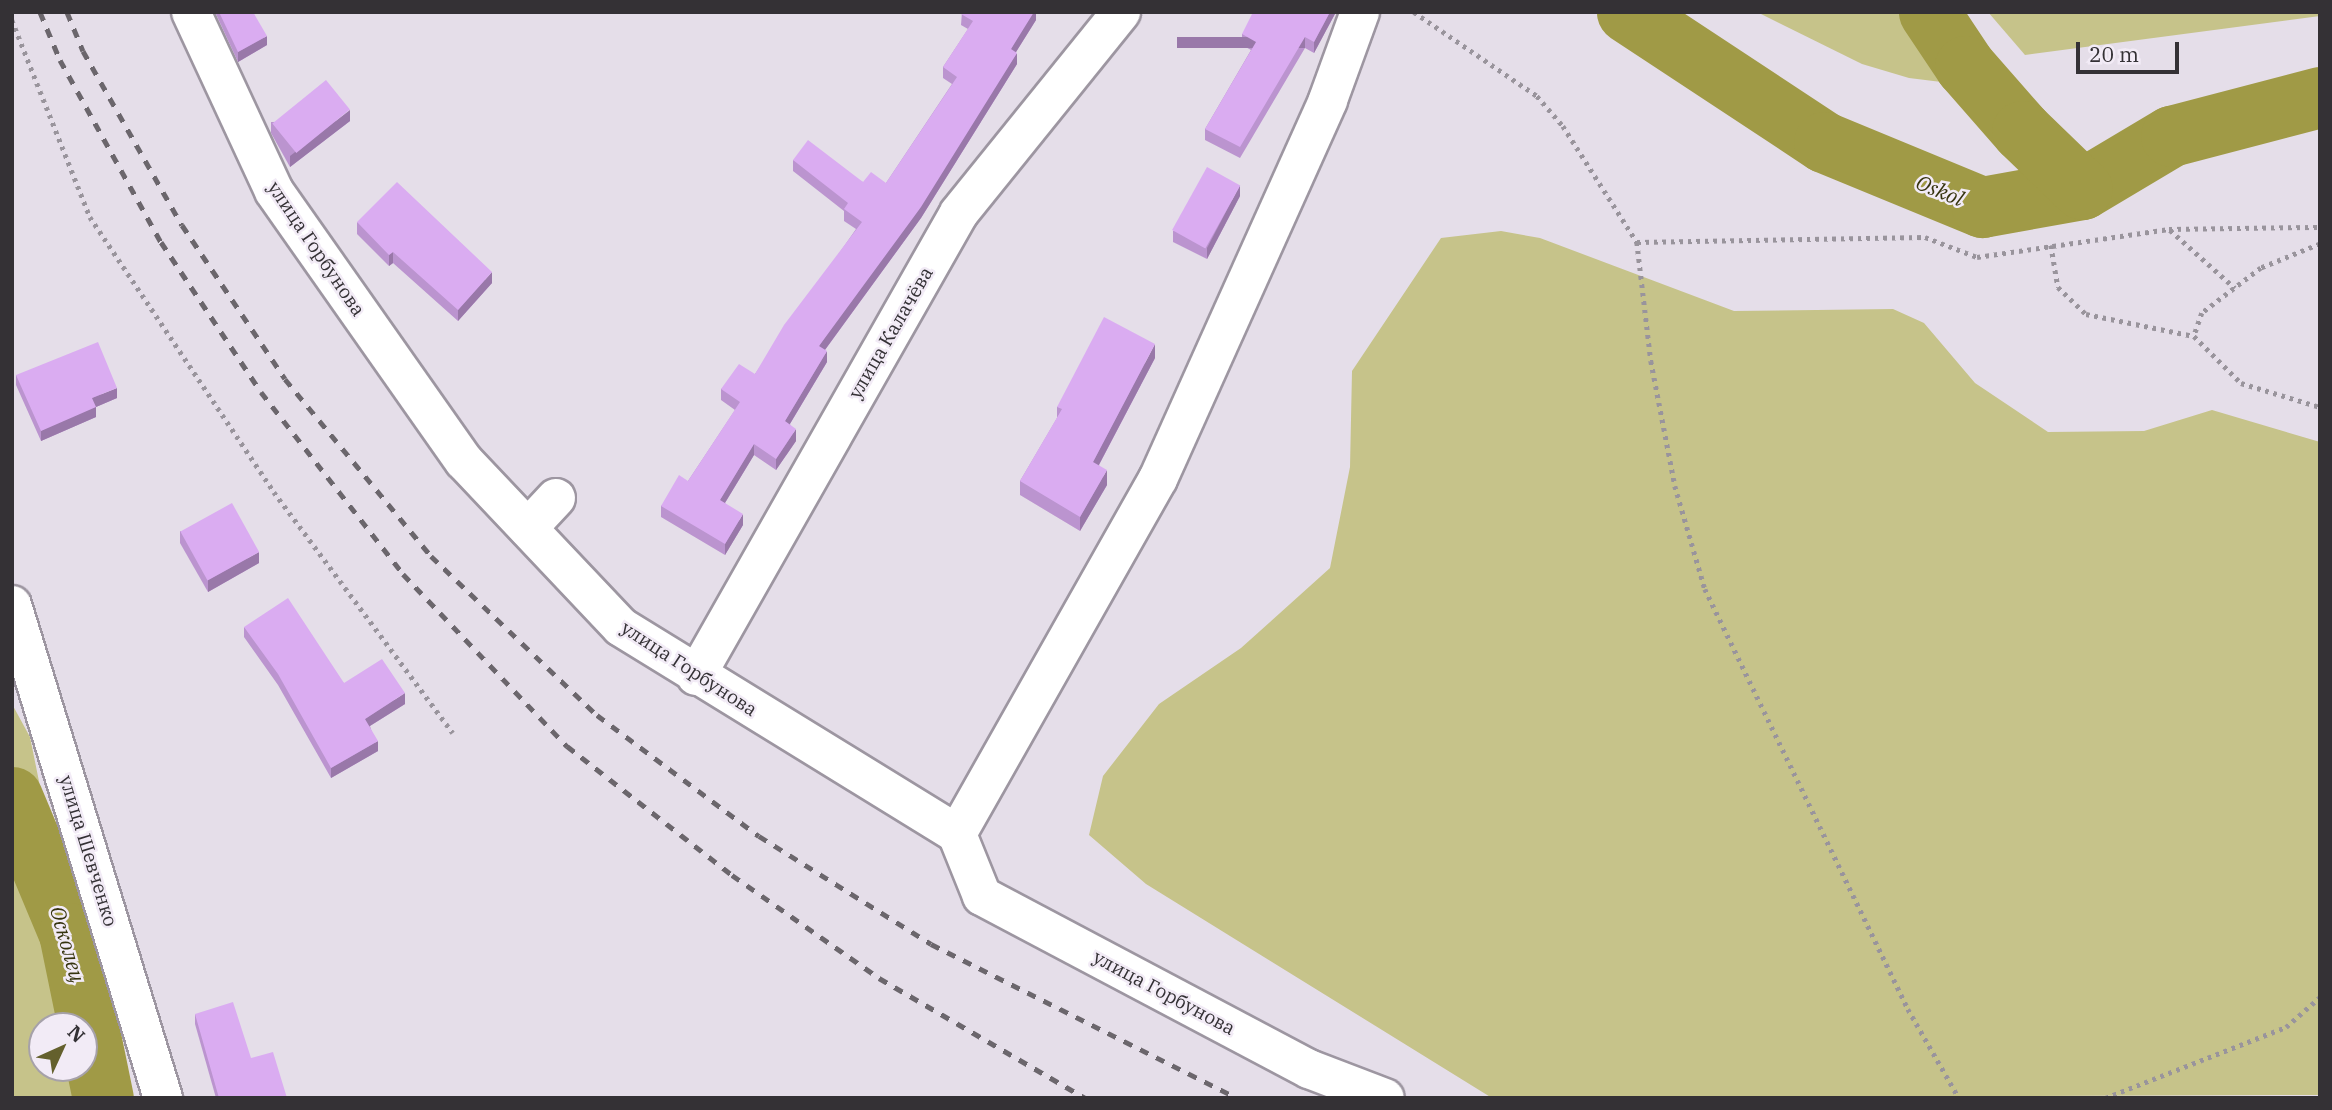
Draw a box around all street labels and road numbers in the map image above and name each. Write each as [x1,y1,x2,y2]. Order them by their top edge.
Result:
street label: улица Горбунова [262,177,370,321]
street label: улица Калачёва [844,263,938,403]
street label: улица Горбунова [617,617,761,721]
street label: улица Шевченко [54,773,122,929]
street label: улица Горбунова [1089,946,1239,1040]

